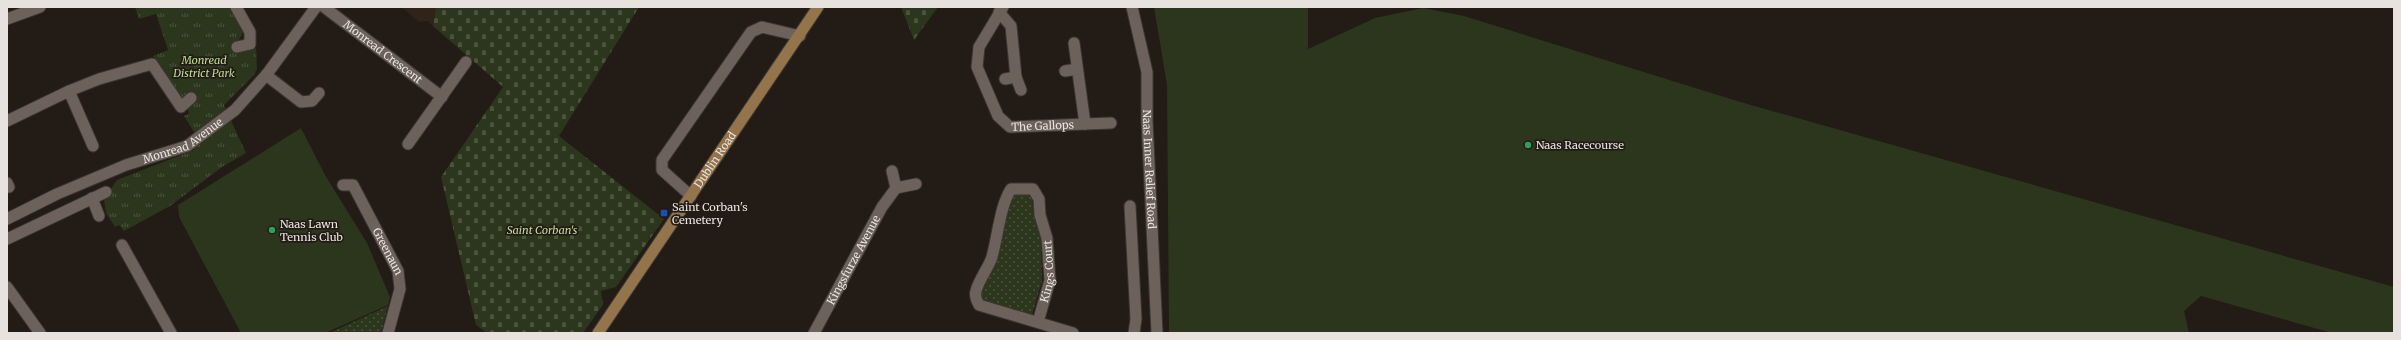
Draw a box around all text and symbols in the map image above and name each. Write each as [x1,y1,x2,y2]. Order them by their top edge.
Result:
street label: Monread Crescent [341,17,426,87]
park label: Monread District Park [172,53,235,80]
street label: Naas Inner Relief Road [1140,109,1159,230]
street label: Monread Avenue [141,115,226,166]
street label: The Gallops [1011,117,1074,134]
street label: Dublin Road [691,128,739,191]
place label: Naas Racecourse [1536,138,1624,152]
marker: Naas Racecourse [1523,140,1533,150]
place label: Saint Corban's Cemetery [672,200,748,227]
marker: Saint Corban's Cemetery [659,208,669,218]
street label: Kingsfurze Avenue [824,213,883,307]
place label: Naas Lawn Tennis Club [280,217,343,244]
park label: Saint Corban's [507,223,578,237]
marker: Naas Lawn Tennis Club [267,225,277,235]
street label: Greenaun [370,225,406,278]
street label: Kings Court [1037,239,1057,304]

